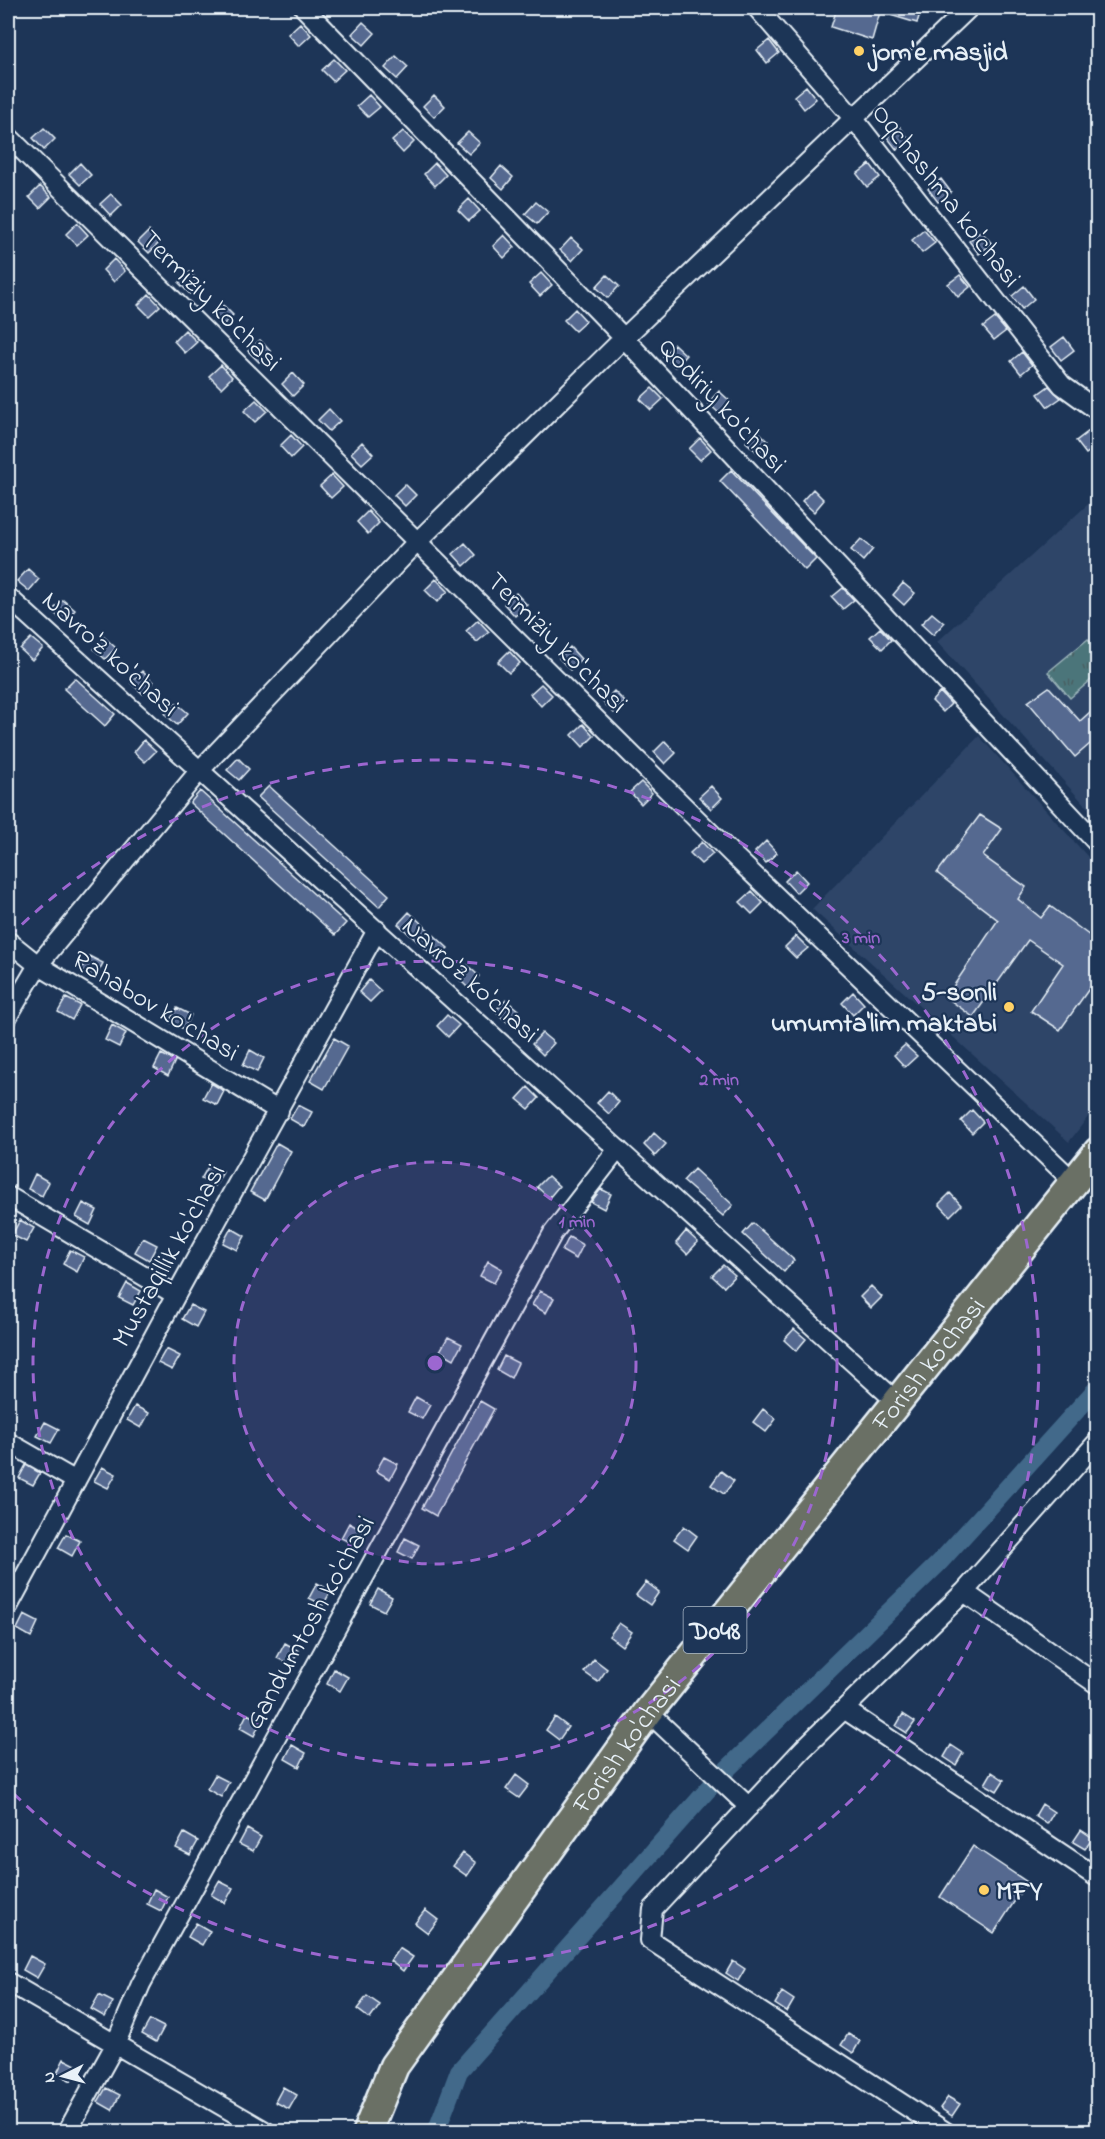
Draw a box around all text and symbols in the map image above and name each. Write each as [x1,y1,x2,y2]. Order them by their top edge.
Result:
place label: jom'e masjid [867,34,1009,73]
marker: jom'e masjid [852,44,866,58]
street label: Oqchashma ko'chasi [861,96,1029,297]
street label: Termiziy ko'chasi [131,222,290,381]
street label: Qodiriy ko'chasi [648,330,794,483]
street label: Termiziy ko'chasi [477,564,636,723]
street label: Navro'z ko'chasi [32,582,187,727]
street label: Navro'z ko'chasi [392,908,547,1053]
text: 3 min [841,926,880,952]
street label: Rahabov ko'chasi [64,942,246,1073]
place label: 5-sonli umumta'lim maktabi [771,974,997,1044]
marker: 5-sonli umumta'lim maktabi [1002,1000,1016,1014]
text: 2 min [698,1068,739,1094]
street label: Mustaqillik ko'chasi [104,1157,237,1355]
text: 1 min [559,1210,595,1236]
street label: Forish ko'chasi [863,1290,996,1441]
centre of rings [425,1353,445,1373]
street label: Gandumtosh ko'chasi [236,1509,386,1737]
road number: D048 [684,1607,746,1653]
street label: Forish ko'chasi [564,1668,692,1823]
place label: MFY [996,1873,1043,1912]
marker: MFY [977,1883,991,1897]
north arrow [33,2046,93,2106]
text: N [38,2071,63,2084]

